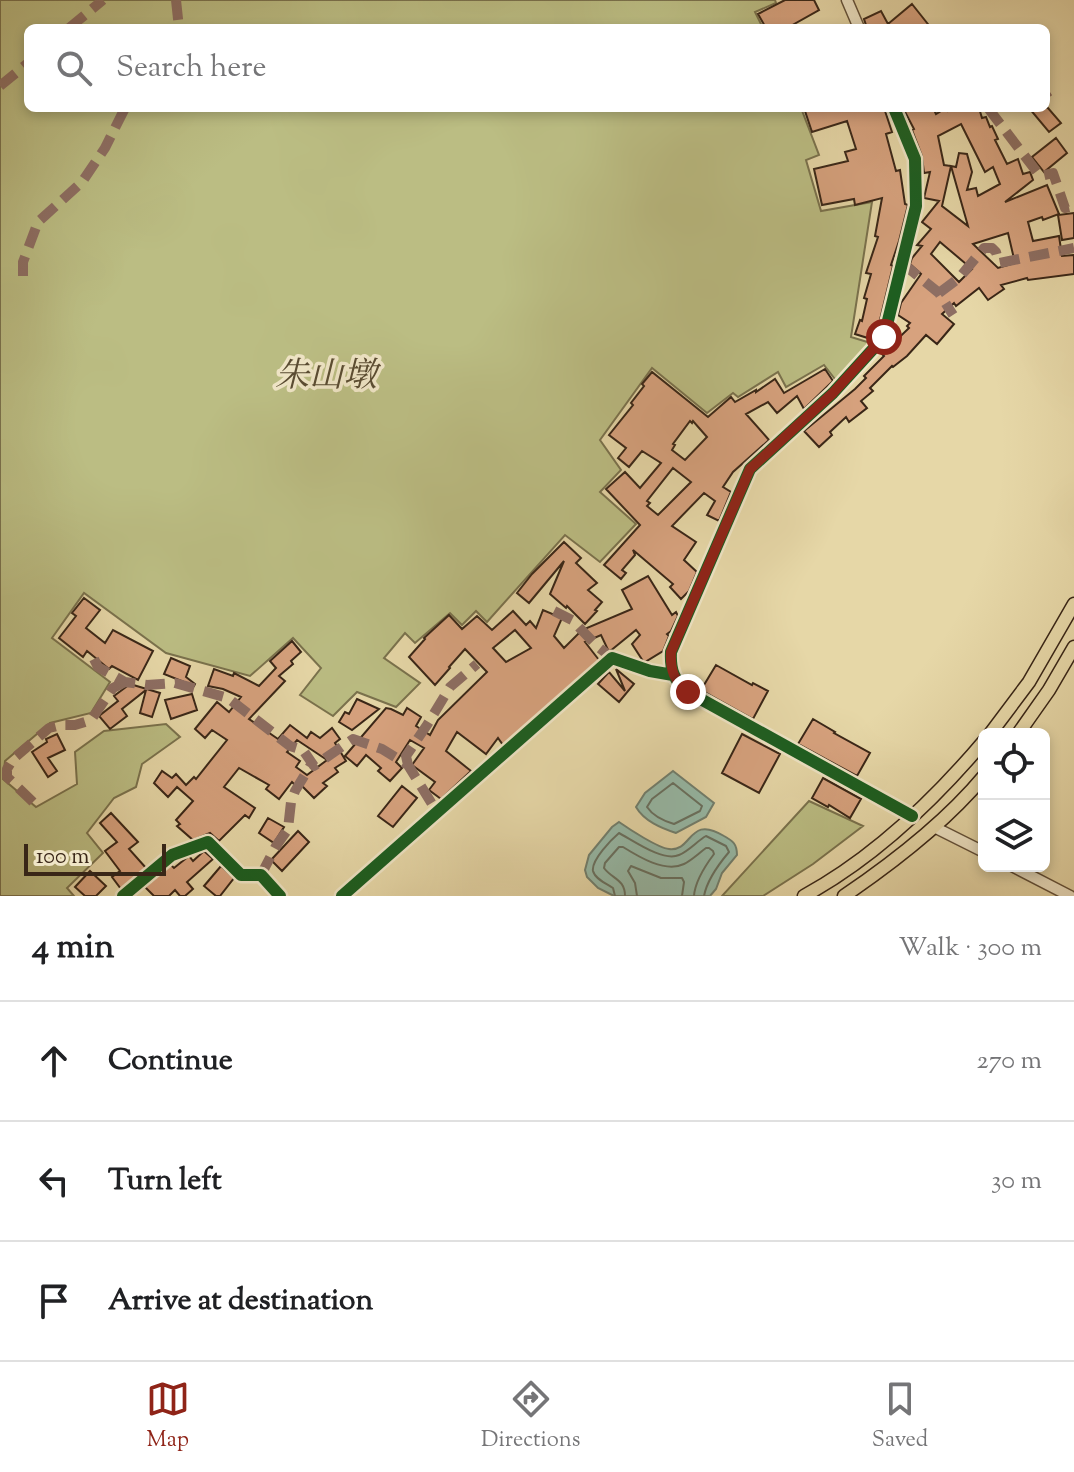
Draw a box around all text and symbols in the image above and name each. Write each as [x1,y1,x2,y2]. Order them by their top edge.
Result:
search box [24,24,1050,112]
icon: search [52,46,96,90]
text: Search here [116,47,266,90]
route start [866,319,902,355]
park label: 朱山墩 [275,353,382,402]
route end [670,674,706,710]
map controls [978,728,1050,872]
button: locate [978,728,1050,800]
button: layers [978,800,1050,872]
scale bar [24,840,166,876]
text: 100 m [36,842,89,874]
text: 4 min [32,924,114,973]
text: Walk · 300 m [899,930,1042,967]
icon: ahead [32,1039,76,1083]
text: Continue [108,1040,233,1083]
text: 270 m [977,1043,1042,1080]
icon: left [32,1159,76,1203]
text: Turn left [108,1160,222,1203]
text: 30 m [991,1163,1042,1200]
icon: arrive [32,1279,76,1323]
text: Arrive at destination [108,1280,373,1323]
tab: Map [146,1377,190,1457]
tab: Directions [481,1377,580,1457]
tab: Saved [872,1377,928,1457]

